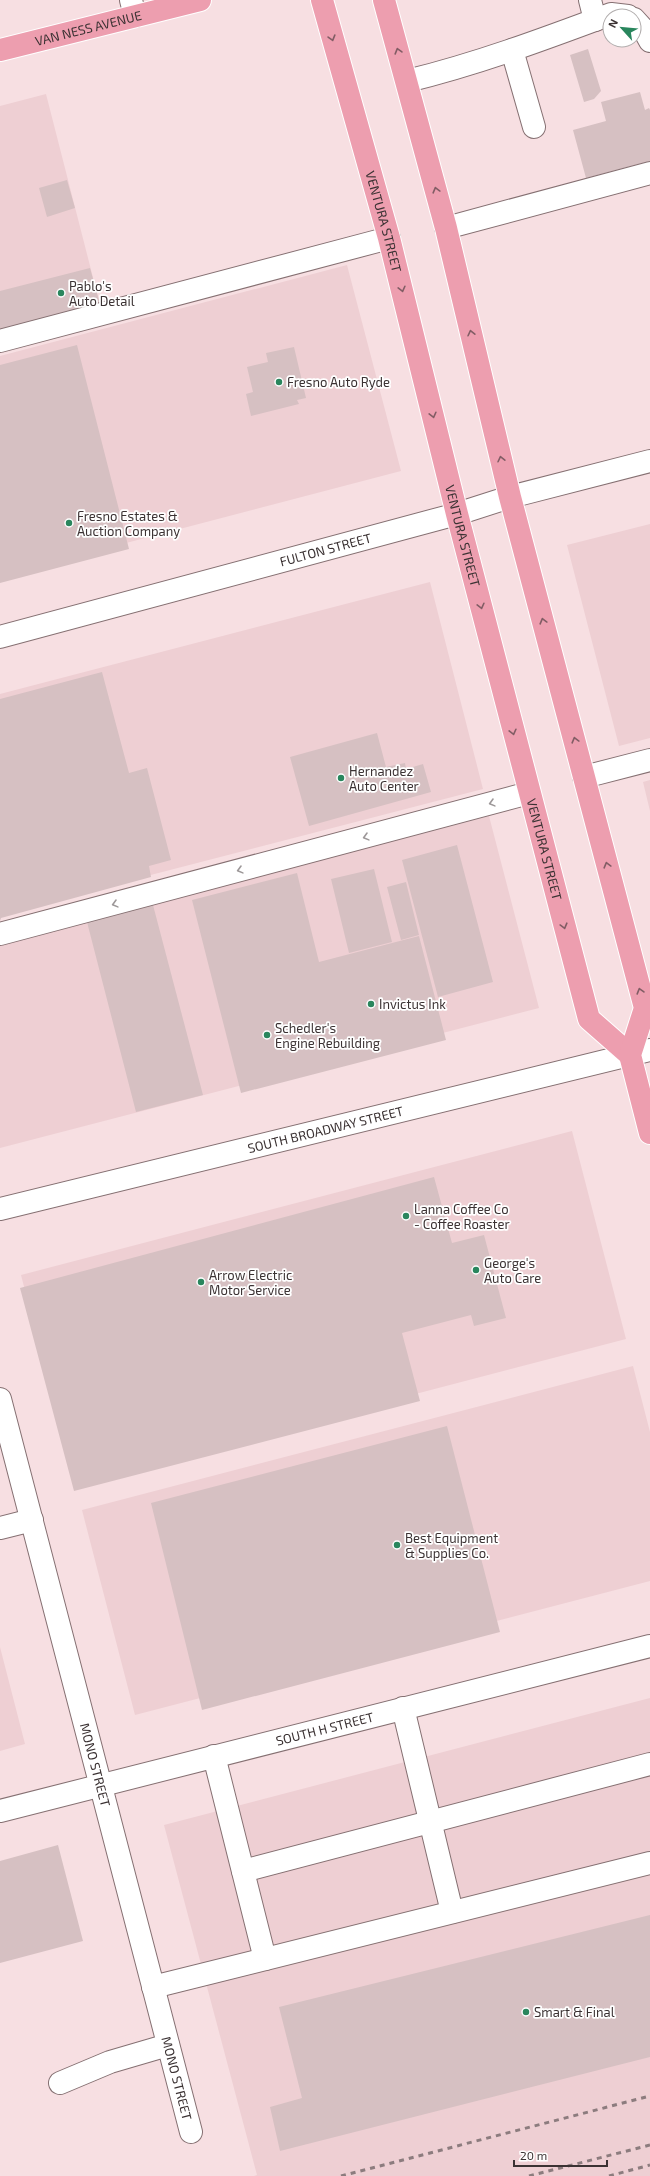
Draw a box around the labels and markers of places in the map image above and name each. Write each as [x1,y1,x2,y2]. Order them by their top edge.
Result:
place label: Pablo's Auto Detail [69,278,135,309]
marker: Pablo's Auto Detail [56,288,66,298]
place label: Fresno Auto Ryde [287,374,390,390]
marker: Fresno Auto Ryde [274,377,284,387]
place label: Fresno Estates & Auction Company [77,508,180,539]
marker: Fresno Estates & Auction Company [64,518,74,528]
place label: Hernandez Auto Center [349,763,419,794]
marker: Hernandez Auto Center [336,773,346,783]
place label: Invictus Ink [379,996,446,1012]
marker: Invictus Ink [366,999,376,1009]
place label: Schedler's Engine Rebuilding [275,1020,380,1051]
marker: Schedler's Engine Rebuilding [262,1030,272,1040]
place label: Lanna Coffee Co - Coffee Roaster [414,1201,510,1232]
marker: Lanna Coffee Co - Coffee Roaster [401,1211,411,1221]
place label: George's Auto Care [484,1255,541,1286]
marker: George's Auto Care [471,1265,481,1275]
place label: Arrow Electric Motor Service [209,1267,292,1298]
marker: Arrow Electric Motor Service [196,1277,206,1287]
place label: Best Equipment & Supplies Co. [405,1530,498,1561]
marker: Best Equipment & Supplies Co. [392,1540,402,1550]
place label: Smart & Final [534,2004,615,2020]
marker: Smart & Final [521,2007,531,2017]

